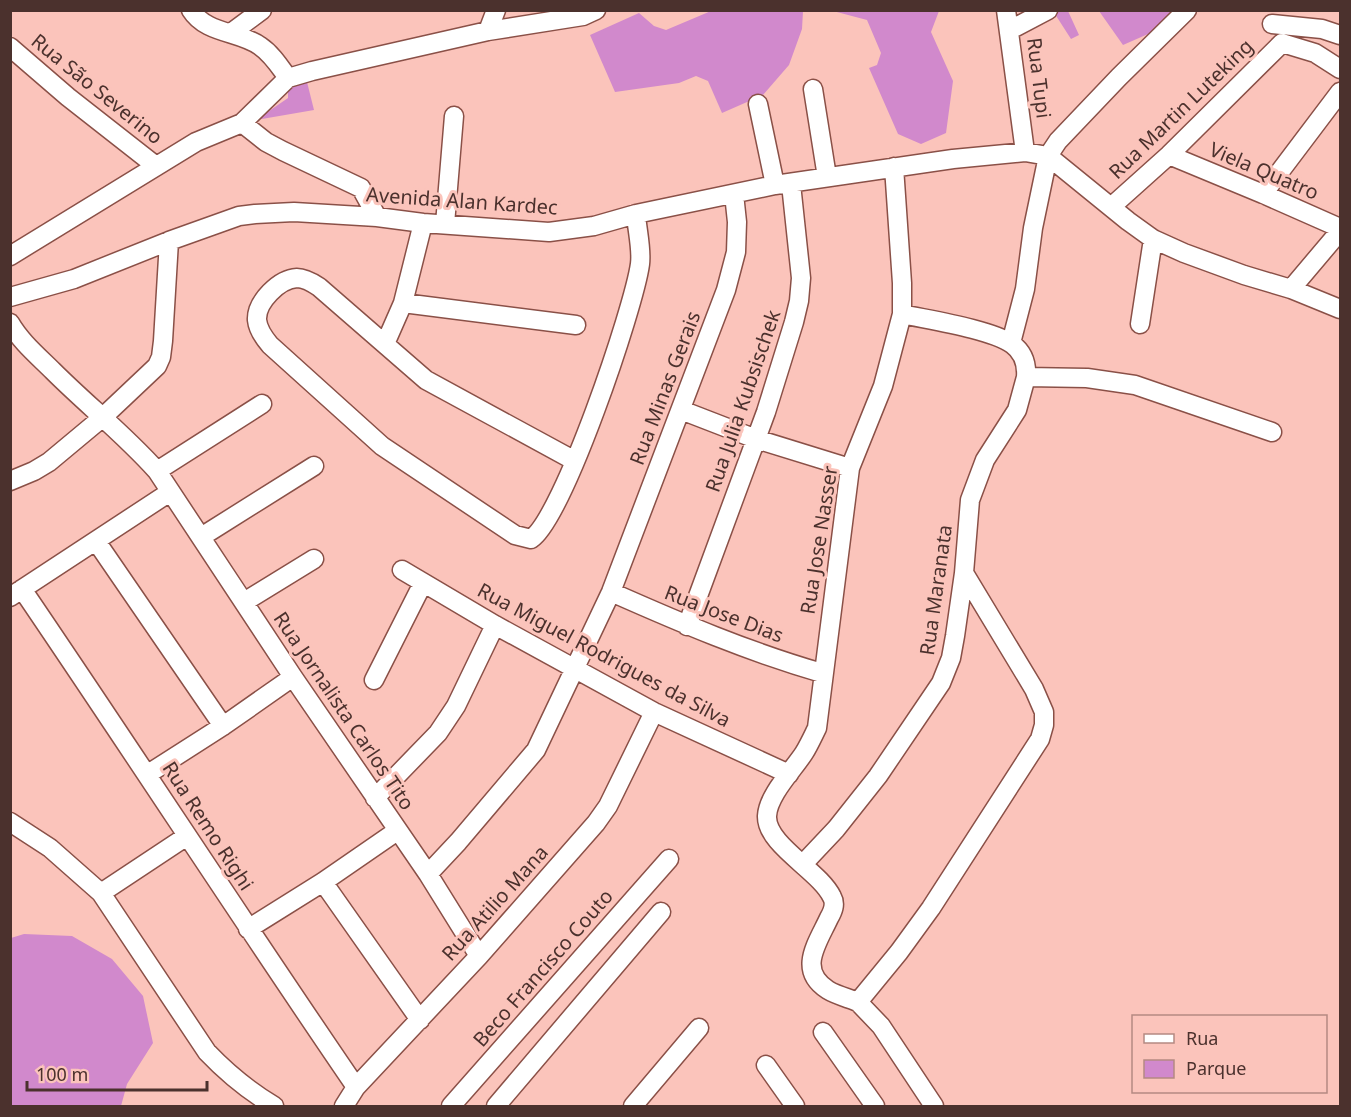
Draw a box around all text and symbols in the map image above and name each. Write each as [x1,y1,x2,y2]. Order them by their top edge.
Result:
street label: Rua São Severino [26,27,169,150]
street label: Rua Martin Luteking [1103,33,1259,185]
street label: Rua Tupi [1021,36,1058,120]
street label: Viela Quatro [1205,135,1323,206]
street label: Avenida Alan Kardec [365,180,559,221]
street label: Rua Julia Kubsischek [699,306,786,496]
street label: Rua Minas Gerais [623,307,706,469]
street label: Rua Jose Nasser [793,464,844,616]
street label: Rua Maranata [913,523,958,657]
street label: Rua Miguel Rodrigues da Silva [473,576,736,733]
street label: Rua Jose Dias [661,578,788,649]
street label: Rua Jornalista Carlos Tito [268,606,421,815]
street label: Rua Remo Righi [157,756,260,895]
street label: Rua Atilio Mana [435,839,554,966]
street label: Beco Francisco Couto [467,883,619,1052]
legend [1132,1015,1327,1093]
text: Rua [1186,1026,1218,1050]
scale bar [27,1054,207,1092]
text: Parque [1186,1056,1246,1080]
text: 100 m [36,1062,88,1086]

